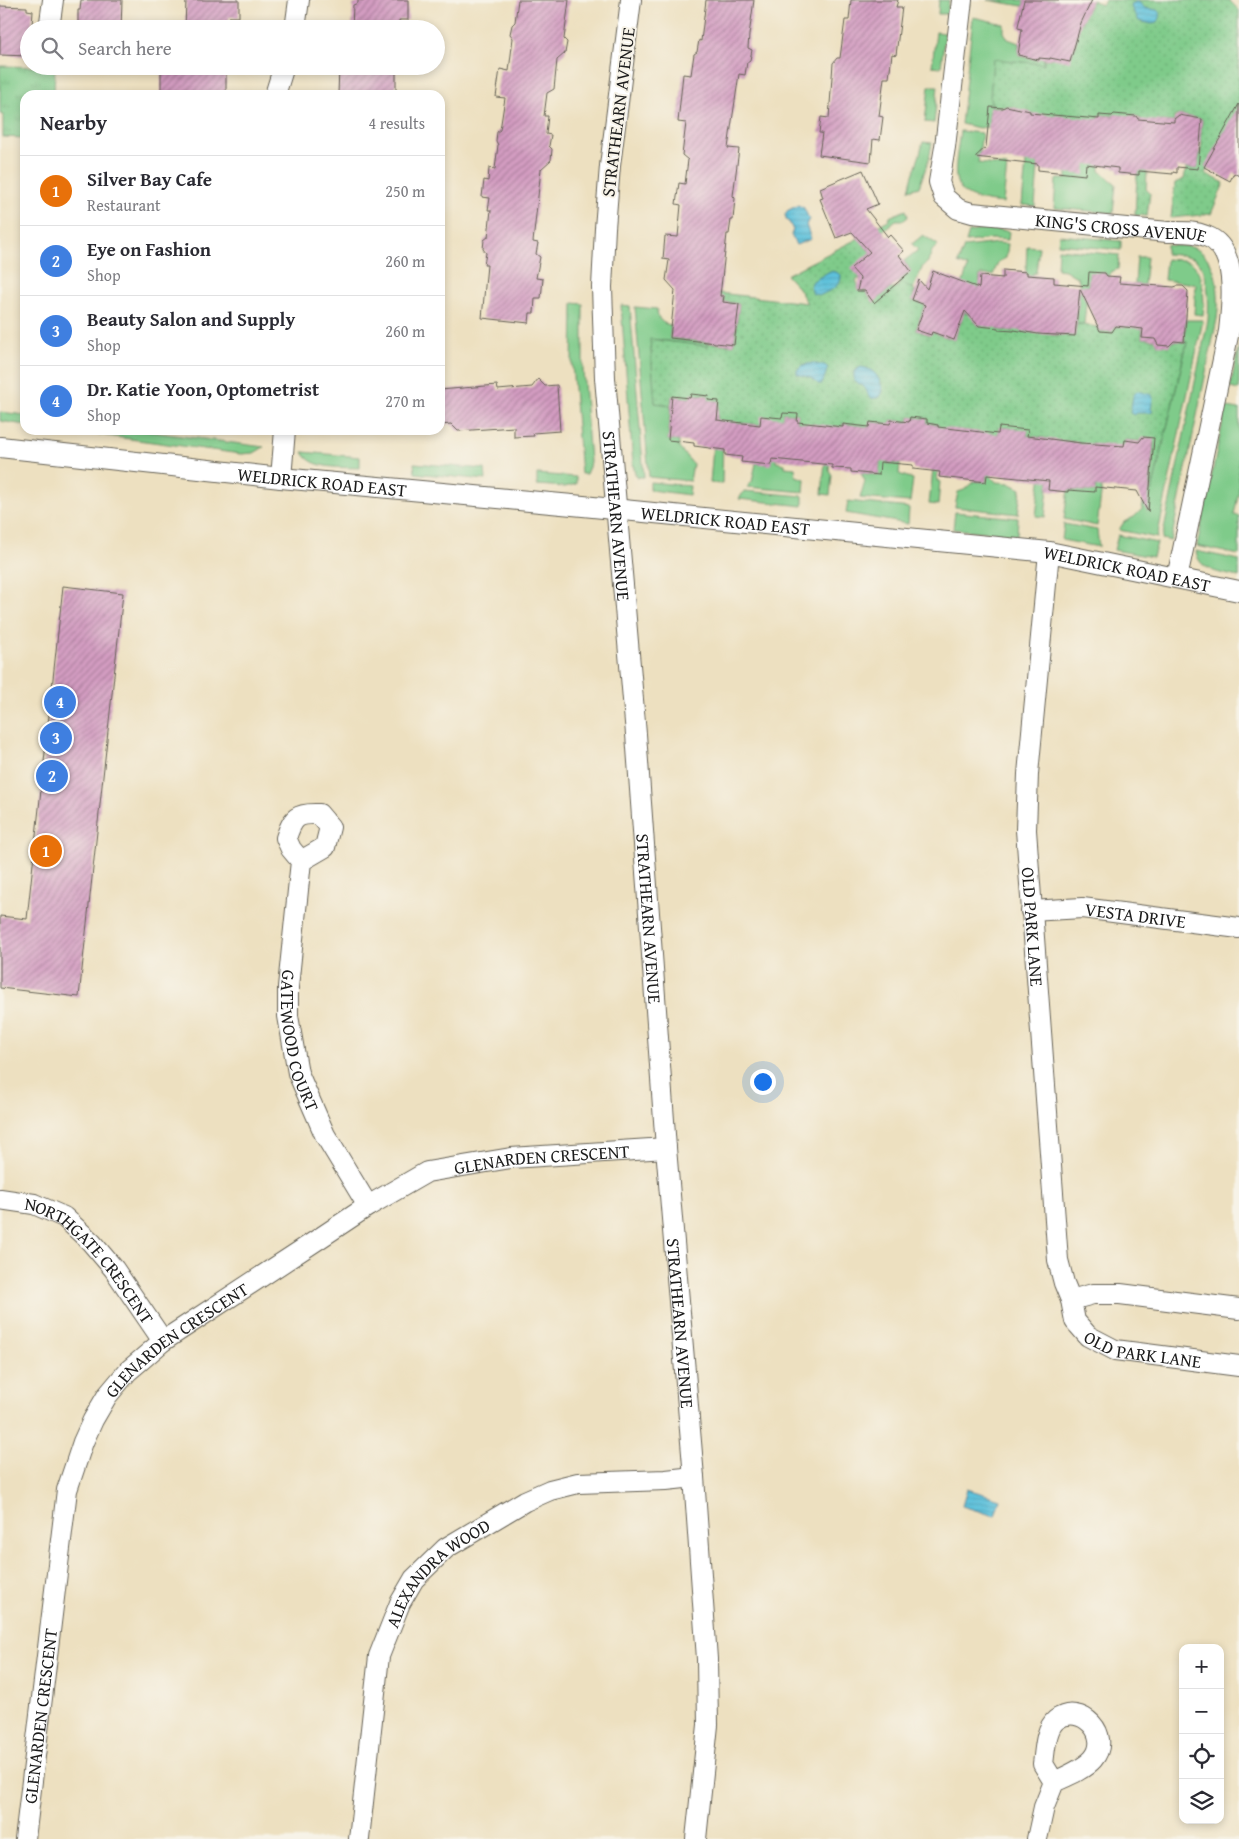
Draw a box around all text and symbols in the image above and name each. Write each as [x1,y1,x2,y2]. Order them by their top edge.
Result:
search box [20,20,445,75]
street label: STRATHEARN AVENUE [594,26,642,198]
icon: search [38,34,66,62]
text: Search here [78,34,172,62]
text: Nearby [40,107,107,138]
text: 4 results [368,111,425,135]
text: Silver Bay Cafe [87,165,212,193]
text: 1 [52,179,60,203]
text: 250 m [385,179,425,203]
text: Restaurant [87,193,161,217]
street label: KING'S CROSS AVENUE [1034,206,1210,249]
text: Eye on Fashion [87,235,211,263]
text: 2 [52,249,60,273]
text: 260 m [385,249,425,273]
text: Shop [87,263,121,287]
text: Beauty Salon and Supply [87,305,295,333]
text: 3 [52,319,60,343]
text: 260 m [385,319,425,343]
text: Shop [87,333,121,357]
text: Dr. Katie Yoon, Optometrist [87,375,319,403]
text: 4 [52,389,60,413]
text: 270 m [385,389,425,413]
text: Shop [87,403,121,427]
street label: STRATHEARN AVENUE [596,430,638,602]
street label: WELDRICK ROAD EAST [236,460,408,503]
street label: WELDRICK ROAD EAST [639,498,811,542]
street label: WELDRICK ROAD EAST [1041,538,1213,598]
pin: 4 [44,683,76,721]
pin: 3 [40,719,72,757]
pin: 2 [36,757,68,795]
pin: 1 [30,832,62,870]
street label: STRATHEARN AVENUE [630,832,669,1005]
street label: OLD PARK LANE [1015,866,1051,987]
street label: VESTA DRIVE [1083,895,1187,935]
street label: GATEWOOD COURT [274,969,326,1115]
your location [750,1069,776,1095]
street label: GLENARDEN CRESCENT [452,1137,630,1181]
street label: NORTHGATE CRESCENT [23,1189,161,1329]
street label: STRATHEARN AVENUE [660,1237,702,1409]
street label: GLENARDEN CRESCENT [98,1275,253,1403]
street label: OLD PARK LANE [1080,1323,1203,1375]
street label: ALEXANDRA WOOD [378,1511,495,1632]
street label: GLENARDEN CRESCENT [16,1627,64,1805]
map controls [1179,1644,1224,1824]
button: + [1179,1644,1224,1689]
button: − [1179,1689,1224,1734]
button: locate [1179,1734,1224,1779]
button: layers [1179,1779,1224,1824]

